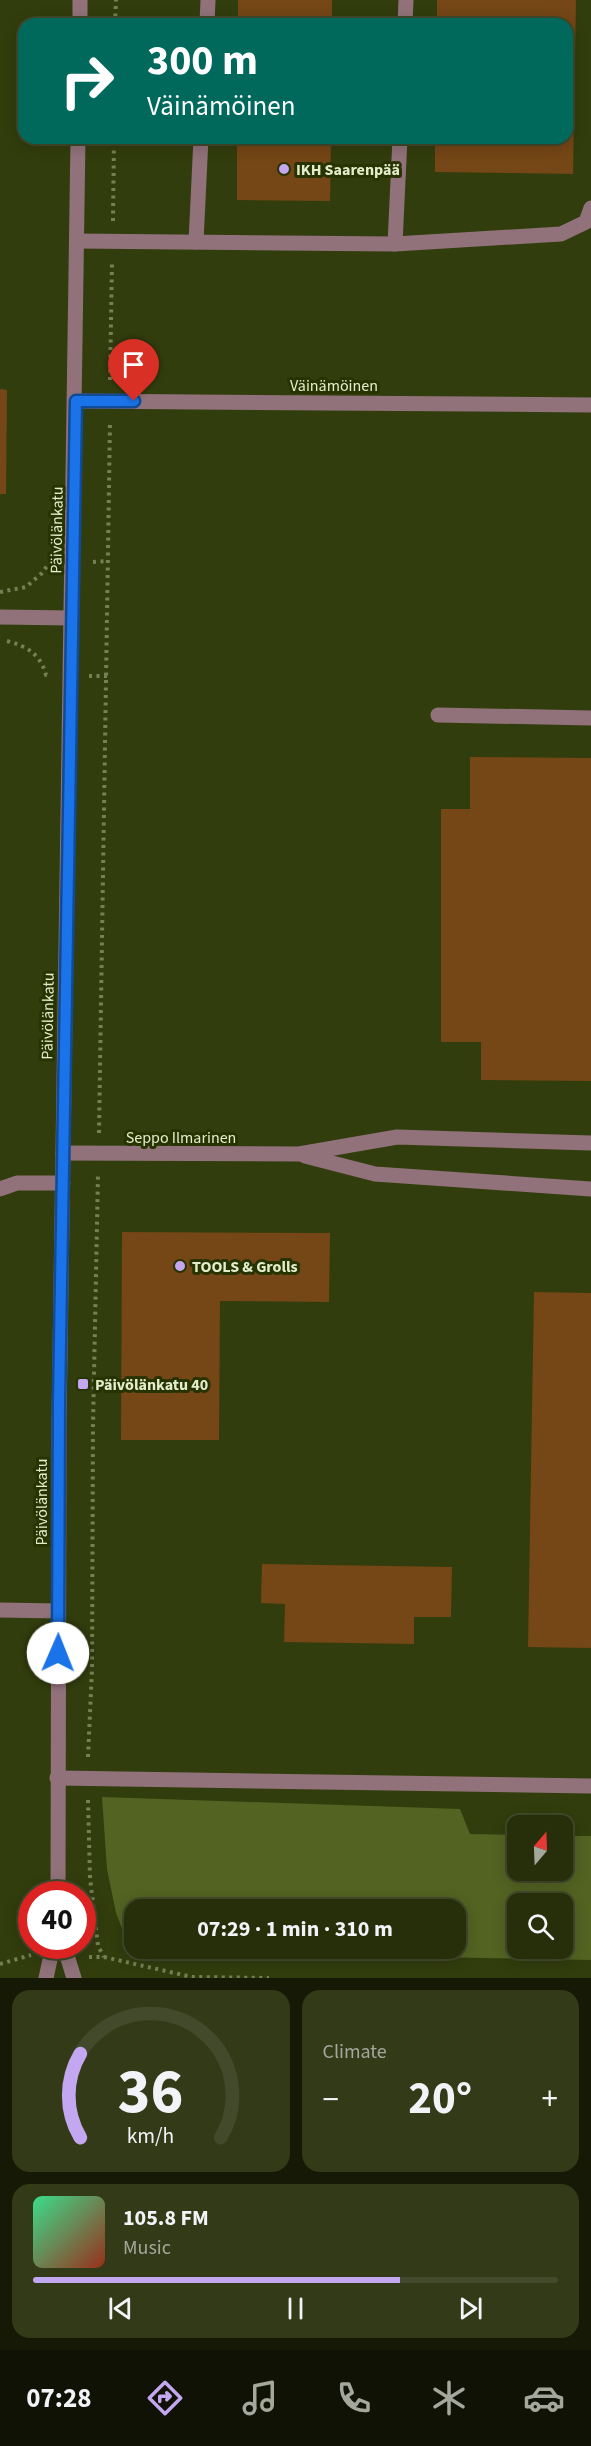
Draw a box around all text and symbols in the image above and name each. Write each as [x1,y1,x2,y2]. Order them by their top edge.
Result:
text: 300 m [147,31,258,91]
icon: right [48,42,126,120]
text: Väinämöinen [147,87,296,126]
place label: IKH Saarenpää [296,159,400,181]
marker: IKH Saarenpää [277,162,291,176]
pin [108,339,159,401]
icon: arrive [117,348,150,381]
street label: Väinämöinen [290,375,378,397]
street label: Päivölänkatu [45,486,69,574]
street label: Päivölänkatu [36,972,60,1060]
street label: Seppo Ilmarinen [126,1127,236,1149]
place label: TOOLS & Grolls [192,1256,298,1278]
marker: TOOLS & Grolls [173,1259,187,1273]
place label: Päivölänkatu 40 [95,1374,208,1396]
marker: Päivölänkatu 40 [76,1377,90,1391]
street label: Päivölänkatu [31,1458,53,1546]
position arrow [26,1621,90,1685]
north arrow [507,1815,573,1881]
map controls [507,1815,573,1959]
speed limit sign: 40 [18,1881,96,1959]
button: search [507,1893,573,1959]
text: 07:29 · 1 min · 310 m [197,1913,393,1945]
text: Climate [323,2038,387,2066]
text: 36 [118,2048,184,2137]
text: 20° [408,2067,472,2131]
text: − [323,2076,339,2123]
text: + [542,2076,558,2123]
text: km/h [127,2121,175,2152]
text: 105.8 FM [123,2202,209,2234]
text: Music [123,2234,171,2262]
icon: previous [104,2292,137,2325]
icon: pause [279,2292,312,2325]
icon: next [454,2292,487,2325]
icon: directions [144,2377,186,2419]
icon: music [239,2377,281,2419]
icon: phone [333,2377,375,2419]
icon: climate [428,2377,470,2419]
icon: car [523,2377,565,2419]
text: 07:28 [26,2379,91,2418]

